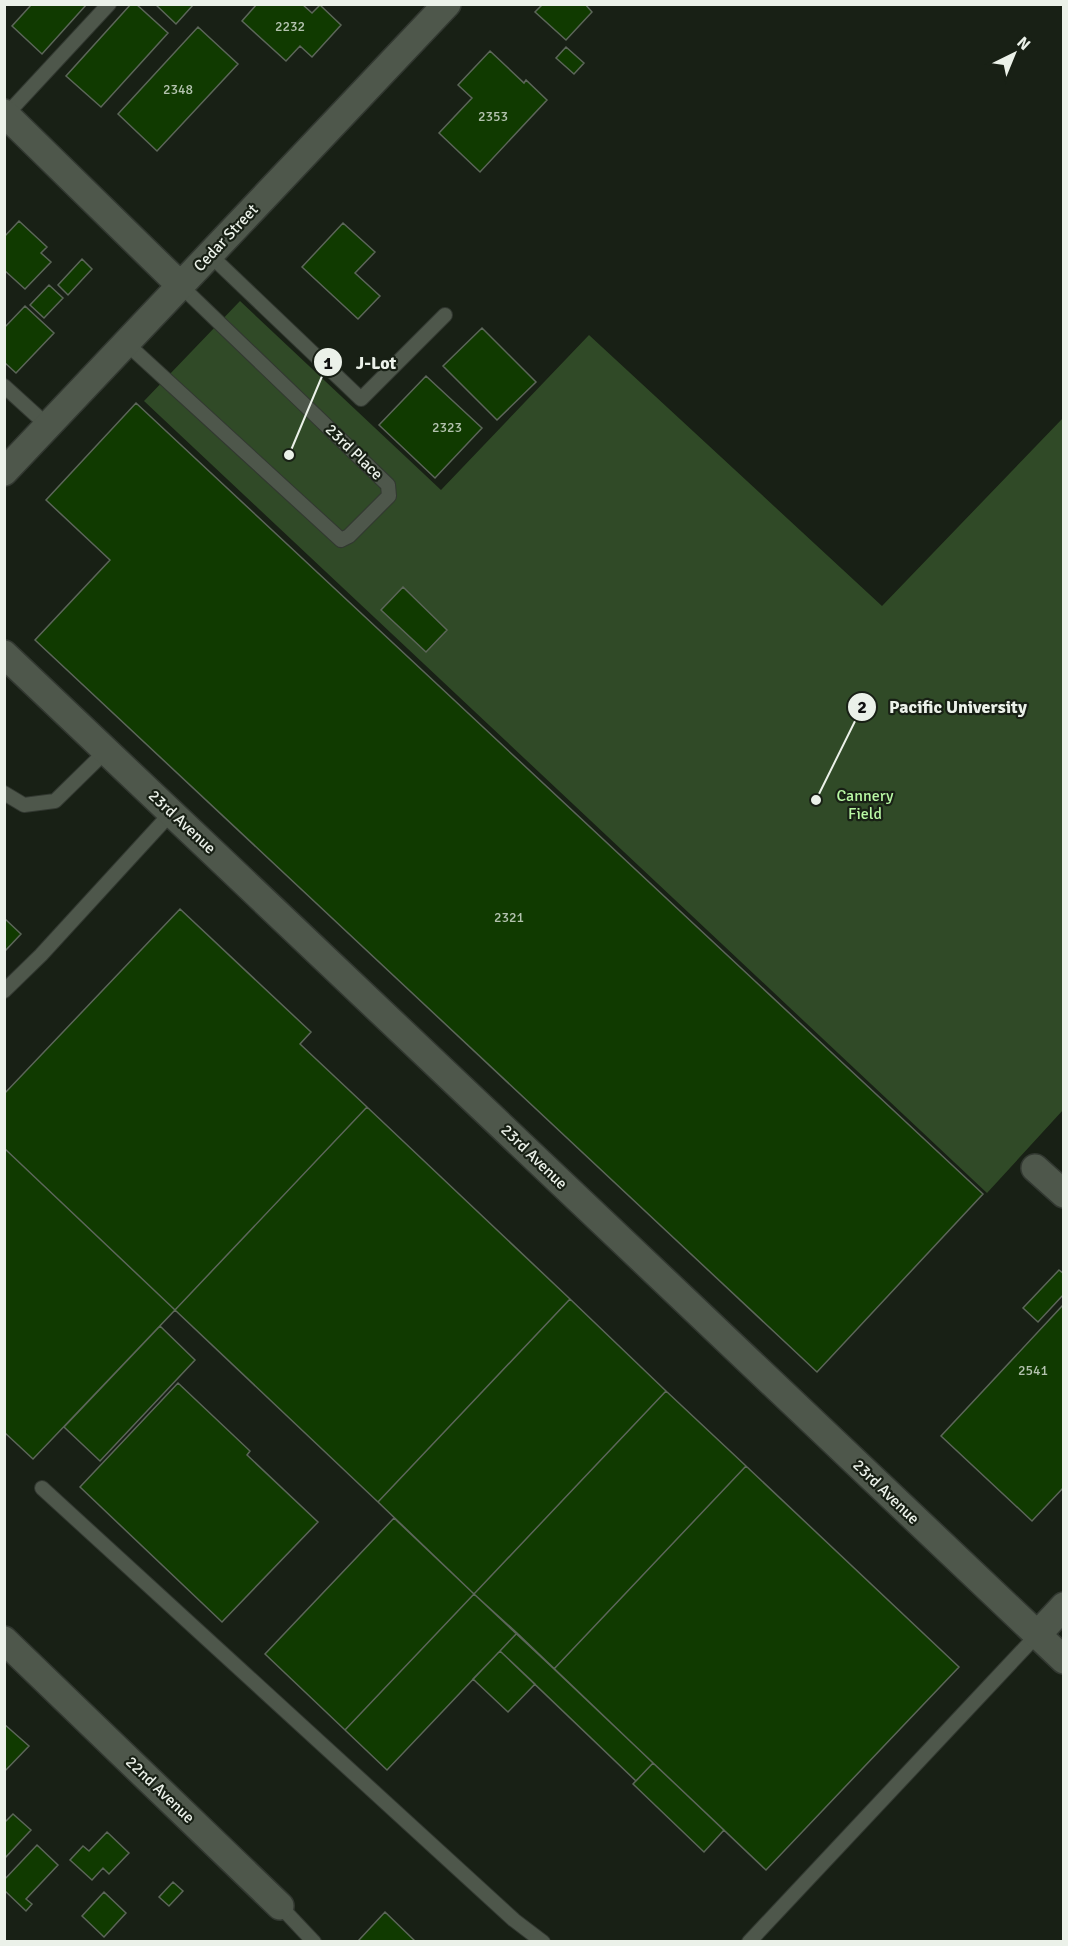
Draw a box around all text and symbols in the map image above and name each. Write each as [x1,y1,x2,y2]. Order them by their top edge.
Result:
house number: 2232 [275,18,305,35]
north arrow [984,24,1044,84]
text: N [1013,33,1034,55]
house number: 2348 [163,81,193,98]
house number: 2353 [478,108,508,125]
street label: Cedar Street [190,200,263,276]
callout: J-Lot [313,344,408,380]
text: 1 [323,352,333,374]
text: J-Lot [356,352,397,374]
house number: 2323 [432,419,462,436]
street label: 23rd Place [321,420,387,484]
callout: Pacific University [847,689,1039,725]
text: 2 [857,696,867,718]
text: Pacific University [889,696,1027,718]
street label: 23rd Avenue [144,786,220,858]
park label: Cannery Field [837,786,894,824]
house number: 2321 [494,909,524,926]
street label: 23rd Avenue [496,1120,572,1194]
house number: 2541 [1018,1362,1048,1379]
street label: 23rd Avenue [848,1455,924,1529]
street label: 22nd Avenue [121,1752,199,1828]

